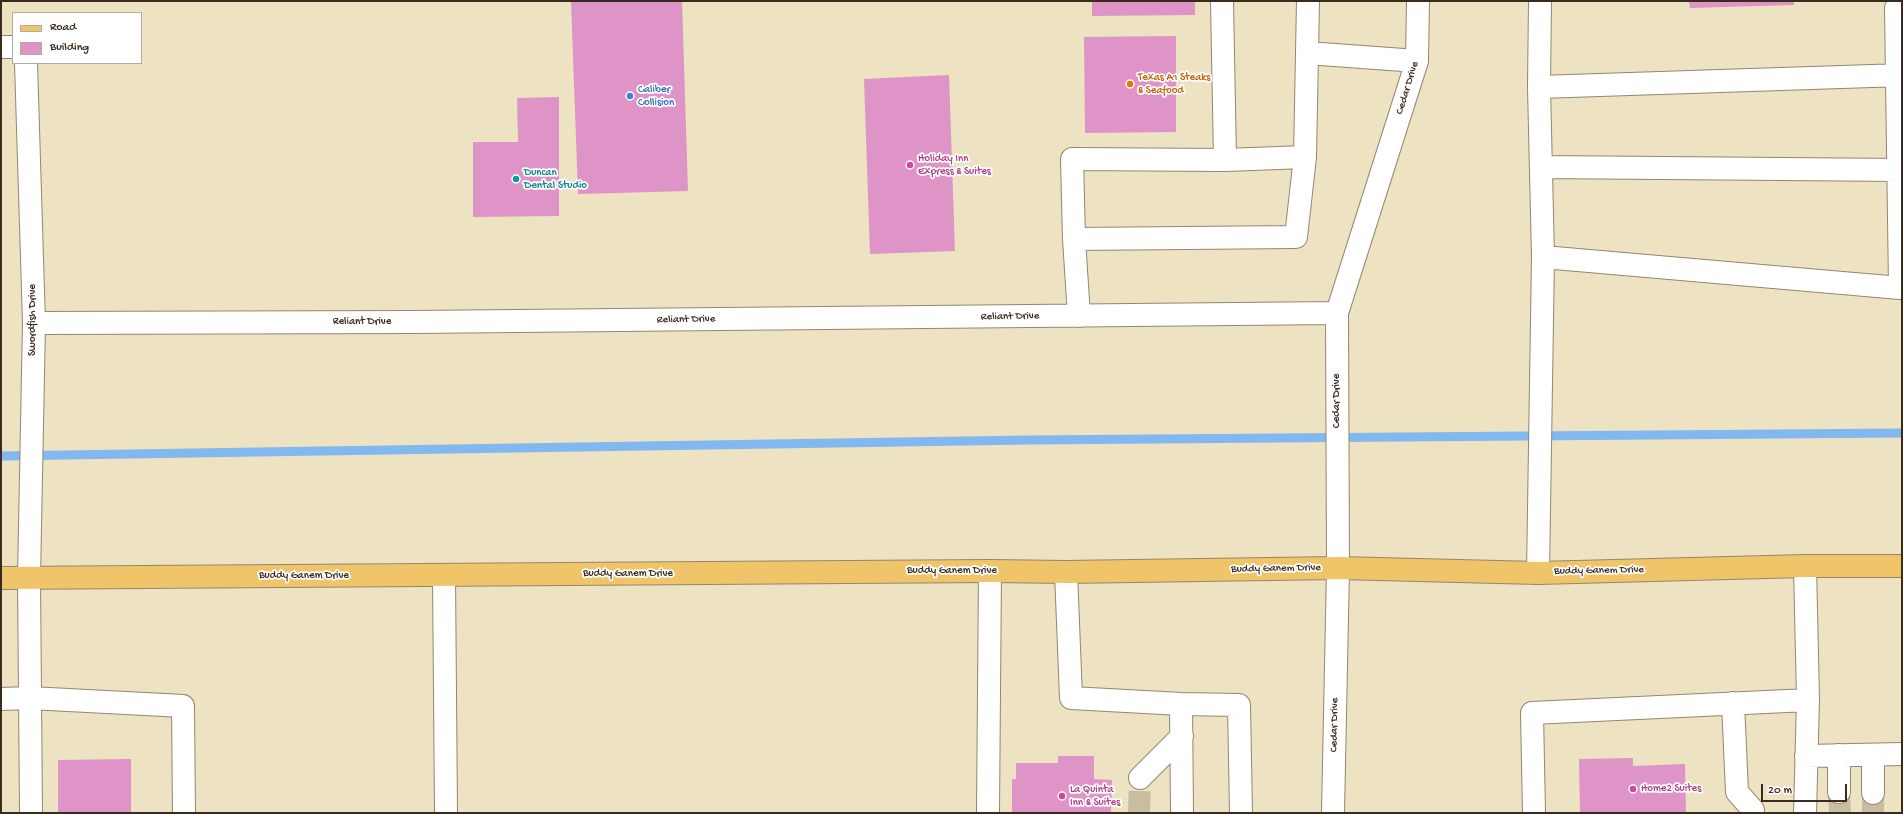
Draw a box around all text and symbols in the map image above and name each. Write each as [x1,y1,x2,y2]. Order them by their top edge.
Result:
legend [12,12,142,64]
text: Road [50,21,76,35]
text: Building [50,41,89,55]
street label: Cedar Drive [1394,60,1422,116]
place label: Texas A1 Steaks & Seafood [1138,71,1210,97]
marker: Texas A1 Steaks & Seafood [1125,79,1135,89]
place label: Caliber Collision [638,83,674,109]
marker: Caliber Collision [625,91,635,101]
place label: Holiday Inn Express & Suites [918,152,991,178]
marker: Holiday Inn Express & Suites [905,160,915,170]
place label: Duncan Dental Studio [524,166,587,192]
marker: Duncan Dental Studio [511,174,521,184]
street label: Swordfish Drive [26,284,40,356]
street label: Reliant Drive [981,310,1039,324]
street label: Reliant Drive [657,313,715,327]
street label: Reliant Drive [333,315,391,329]
street label: Cedar Drive [1330,374,1344,428]
street label: Buddy Ganem Drive [1231,562,1321,576]
street label: Buddy Ganem Drive [907,564,997,578]
street label: Buddy Ganem Drive [1554,564,1644,578]
street label: Buddy Ganem Drive [583,567,673,581]
street label: Buddy Ganem Drive [259,569,349,583]
street label: Cedar Drive [1328,698,1342,752]
scale bar [1763,776,1849,802]
place label: Home2 Suites [1641,782,1701,796]
place label: La Quinta Inn & Suites [1070,783,1120,809]
marker: Home2 Suites [1628,784,1638,794]
text: 20 m [1768,784,1792,798]
marker: La Quinta Inn & Suites [1057,791,1067,801]

